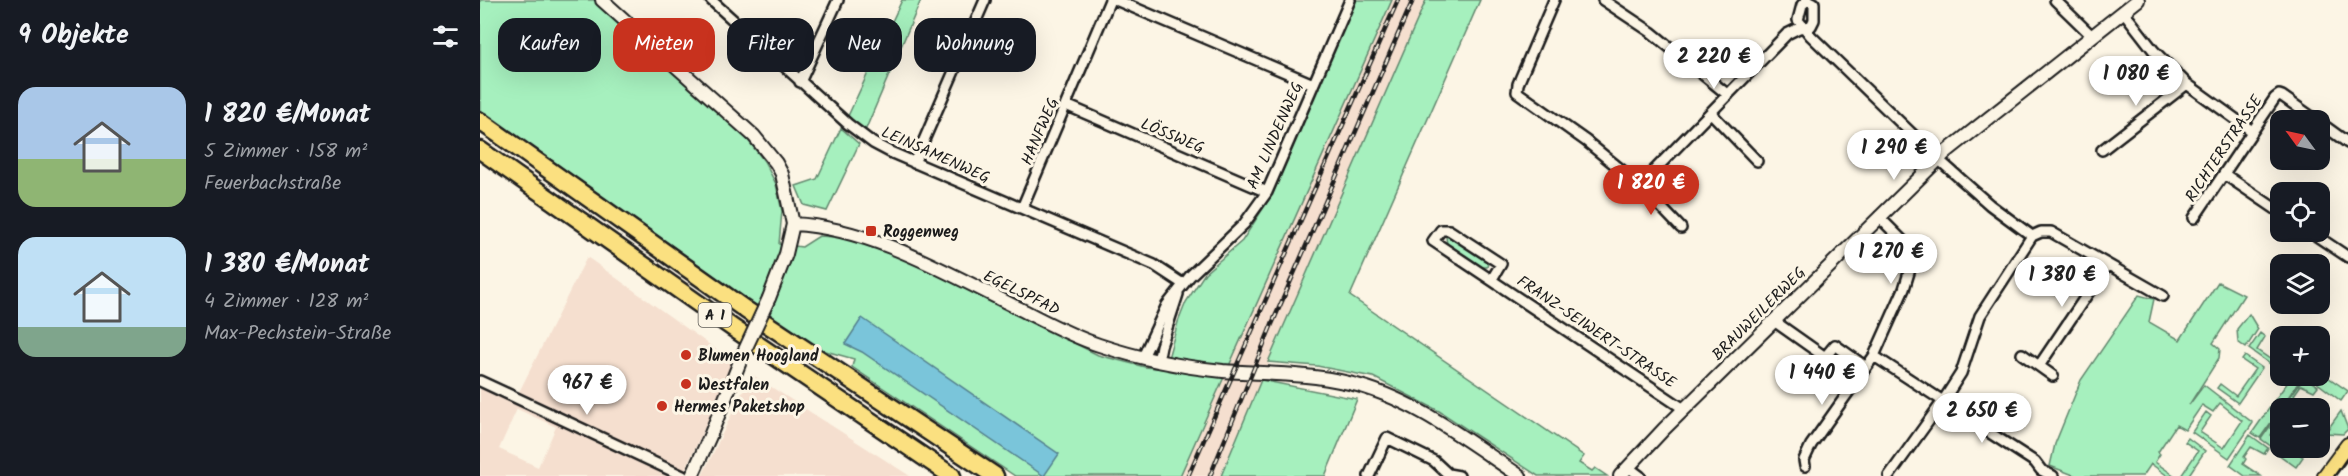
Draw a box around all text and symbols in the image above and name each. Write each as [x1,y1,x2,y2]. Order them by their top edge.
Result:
text: 9 Objekte [18,15,129,57]
chip: Kaufen [498,18,601,72]
chip: Mieten [613,18,715,72]
chip: Filter [727,18,814,72]
chip: Neu [826,18,902,72]
chip: Wohnung [914,18,1036,72]
icon: filters [429,20,462,53]
pin: 2 220 € [1659,39,1769,90]
text: 2 220 € [1677,42,1751,74]
pin: 1 080 € [2081,56,2191,107]
text: 1 080 € [2103,59,2169,91]
street label: AM LINDENWEG [1240,78,1310,193]
street label: RICHTERSTRASSE [2179,90,2270,207]
text: 1 820 €/Monat [204,94,370,136]
street label: HANFWEG [1015,94,1066,169]
north arrow [2270,110,2330,170]
map controls [2270,110,2330,458]
icon: home [66,111,138,183]
street label: LÖSSWEG [1137,112,1208,161]
street label: LEINSAMENWEG [877,120,994,190]
pin: 1 290 € [1839,130,1949,181]
text: 1 290 € [1861,133,1927,165]
text: 5 Zimmer · 158 m² [204,136,367,168]
pin: 1 820 € [1596,165,1706,216]
text: Feuerbachstraße [204,168,341,200]
text: 1 820 € [1617,168,1685,200]
button: locate [2270,182,2330,242]
place label: Roggenweg [883,220,959,245]
marker: Roggenweg [864,224,878,238]
pin: 1 270 € [1836,234,1946,285]
text: 1 270 € [1858,237,1924,269]
text: 1 380 €/Monat [204,244,370,286]
button: layers [2270,254,2330,314]
pin: 1 380 € [2007,257,2117,308]
text: 1 380 € [2028,260,2096,292]
icon: home [66,261,138,333]
street label: BRAUWEILERWEG [1706,261,1812,367]
street label: EGELSPFAD [979,264,1064,323]
street label: FRANZ-SEIWERT-STRASSE [1511,269,1682,396]
text: 4 Zimmer · 128 m² [204,286,368,318]
road number: A 1 [698,303,732,327]
text: Max-Pechstein-Straße [204,318,391,350]
button: + [2270,326,2330,386]
place label: Blumen Hoogland [698,344,819,369]
marker: Blumen Hoogland [679,348,693,362]
pin: 1 440 € [1767,355,1877,406]
text: 1 440 € [1789,358,1855,390]
pin: 967 € [545,365,629,416]
text: 967 € [562,368,612,400]
place label: Westfalen [698,373,769,398]
marker: Westfalen [679,377,693,391]
pin: 2 650 € [1927,393,2037,444]
place label: Hermes Paketshop [674,395,805,420]
text: 2 650 € [1947,396,2017,428]
button: − [2270,398,2330,458]
marker: Hermes Paketshop [655,399,669,413]

